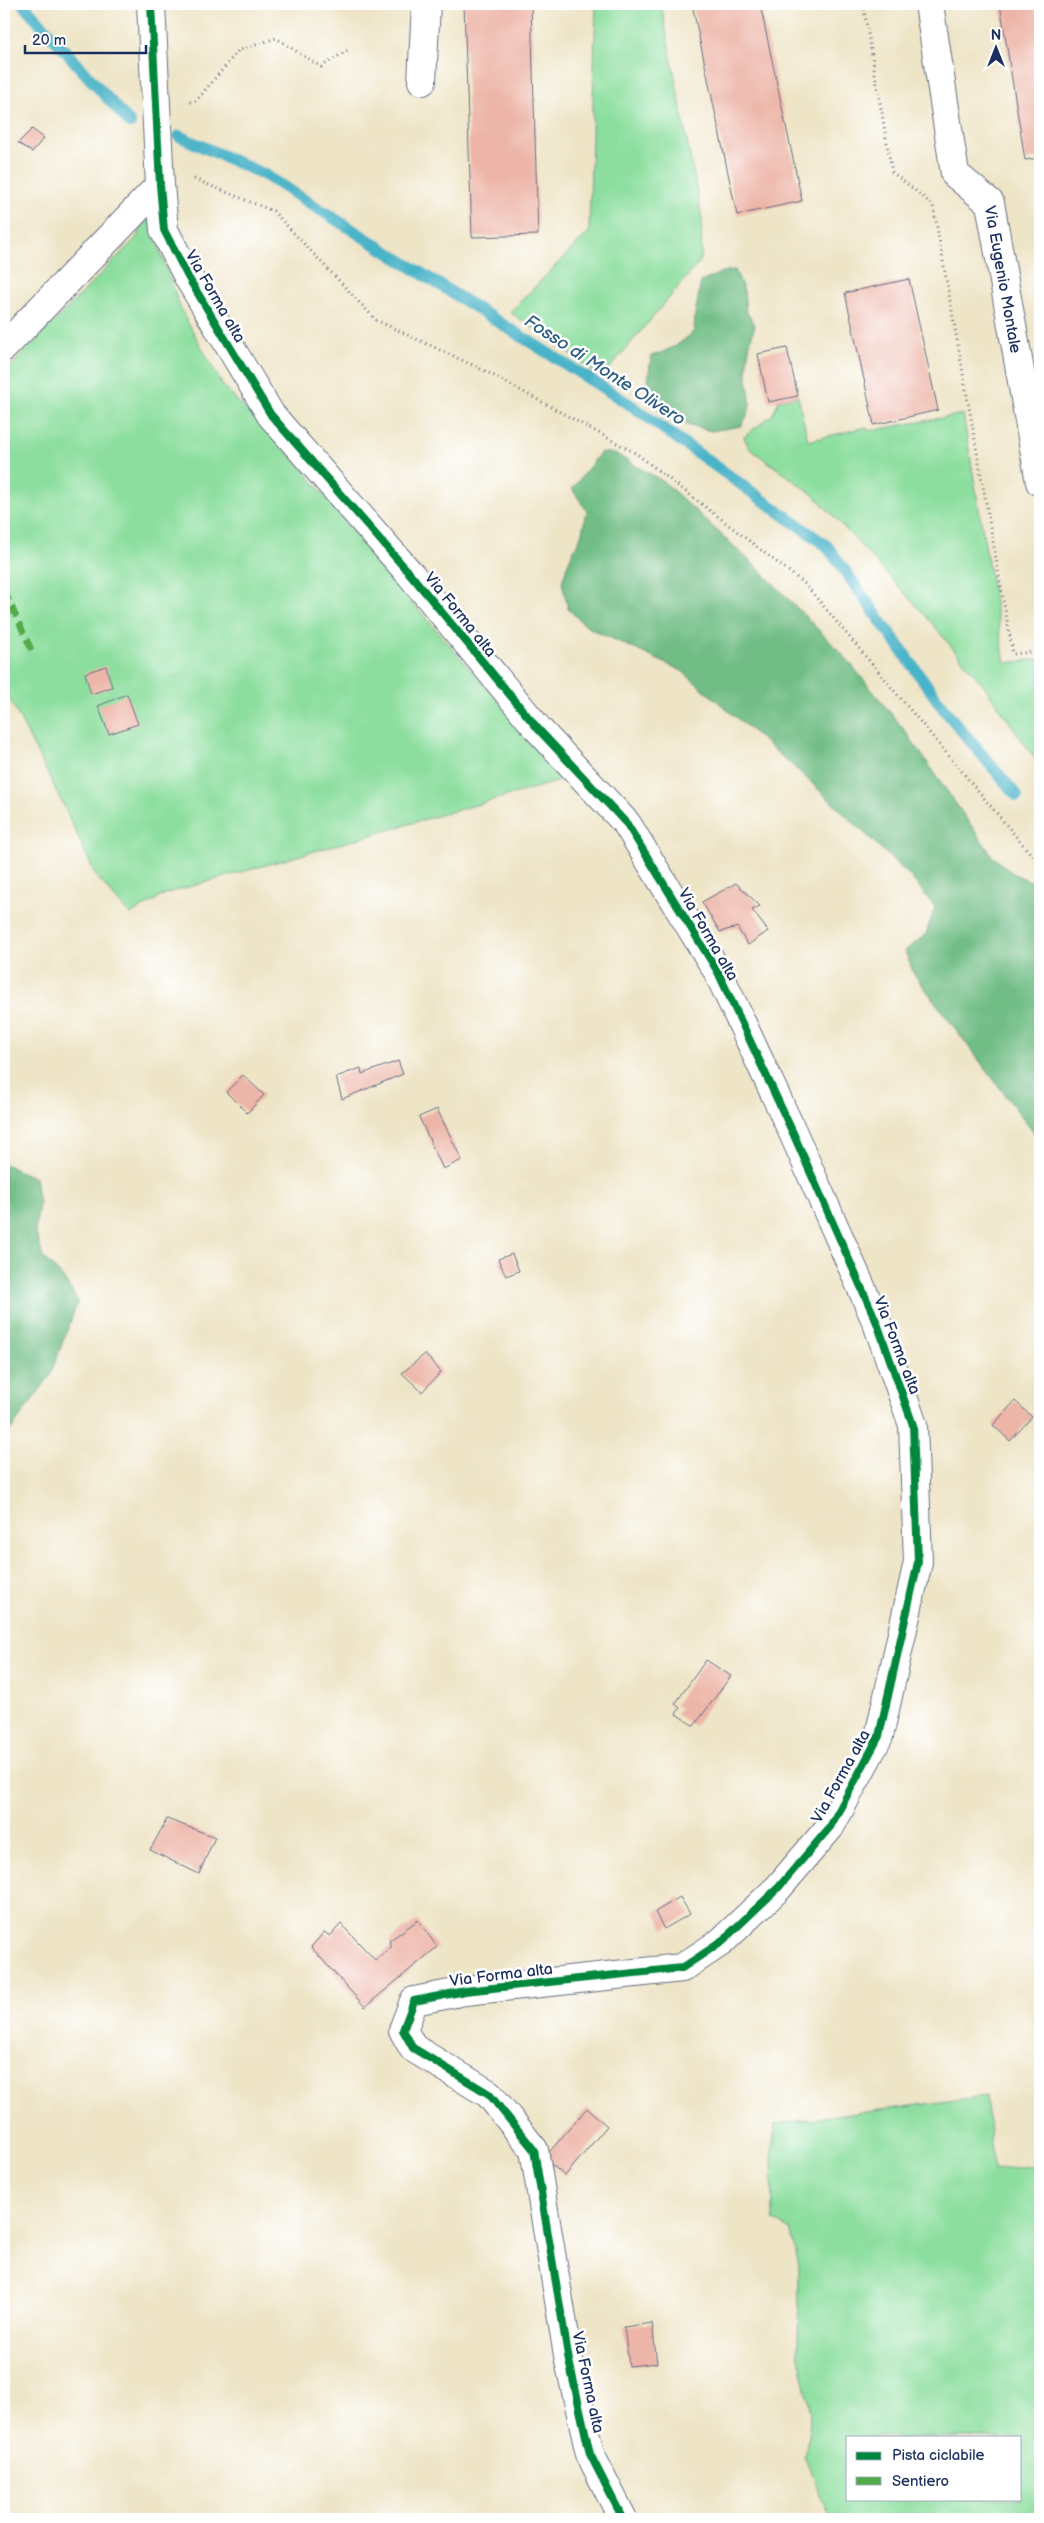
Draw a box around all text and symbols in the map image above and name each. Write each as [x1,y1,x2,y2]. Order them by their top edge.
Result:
scale bar [25,22,146,54]
north arrow [972,22,1022,72]
text: N [991,27,1001,44]
text: 20 m [32,31,66,50]
street label: Via Eugenio Montale [980,204,1025,355]
street label: Via Forma alta [181,247,249,346]
water label: Fosso di Monte Olivero [520,311,689,430]
street label: Via Forma alta [420,569,500,661]
street label: Via Forma alta [674,885,742,984]
street label: Via Forma alta [869,1294,924,1397]
street label: Via Forma alta [808,1727,875,1827]
street label: Via Forma alta [449,1960,554,1991]
street label: Via Forma alta [567,2330,608,2435]
legend [846,2436,1022,2500]
text: Pista ciclabile [892,2446,984,2465]
text: Sentiero [892,2472,949,2491]

